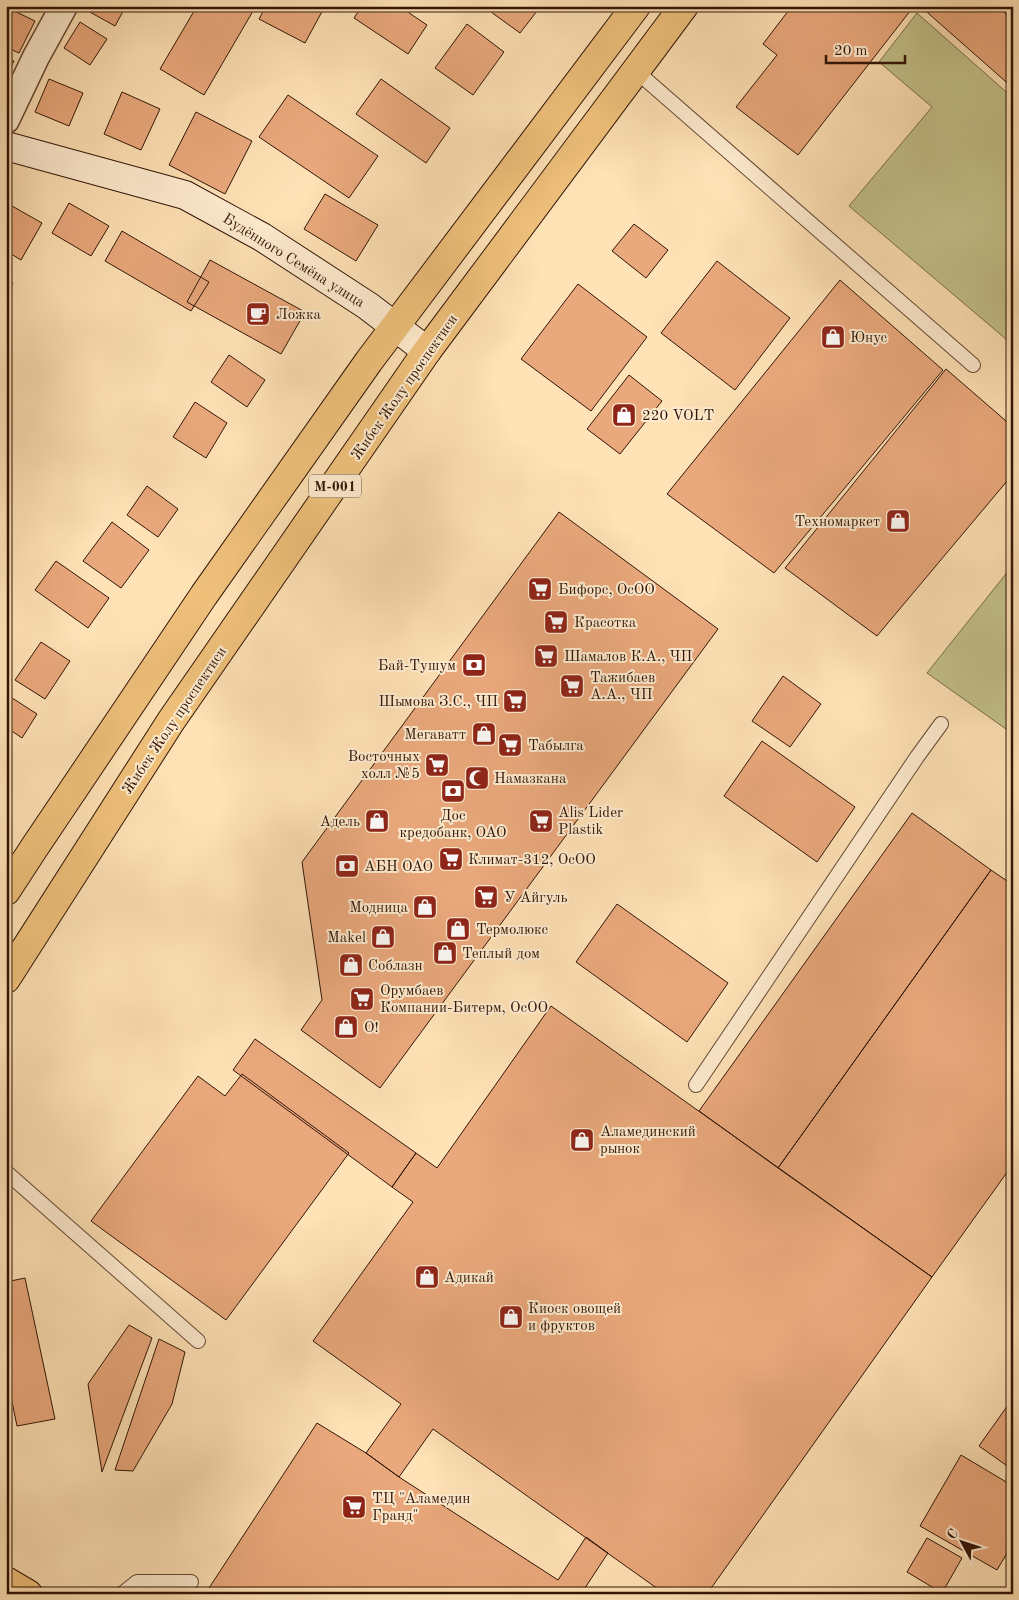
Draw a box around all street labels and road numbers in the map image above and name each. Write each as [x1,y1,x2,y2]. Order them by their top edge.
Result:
street label: Будённого Семёна улица [220,211,367,311]
street label: Жибек Жолу проспектиси [349,312,461,463]
road number: М-001 [309,474,361,498]
street label: Жибек Жолу проспектиси [120,645,230,797]

